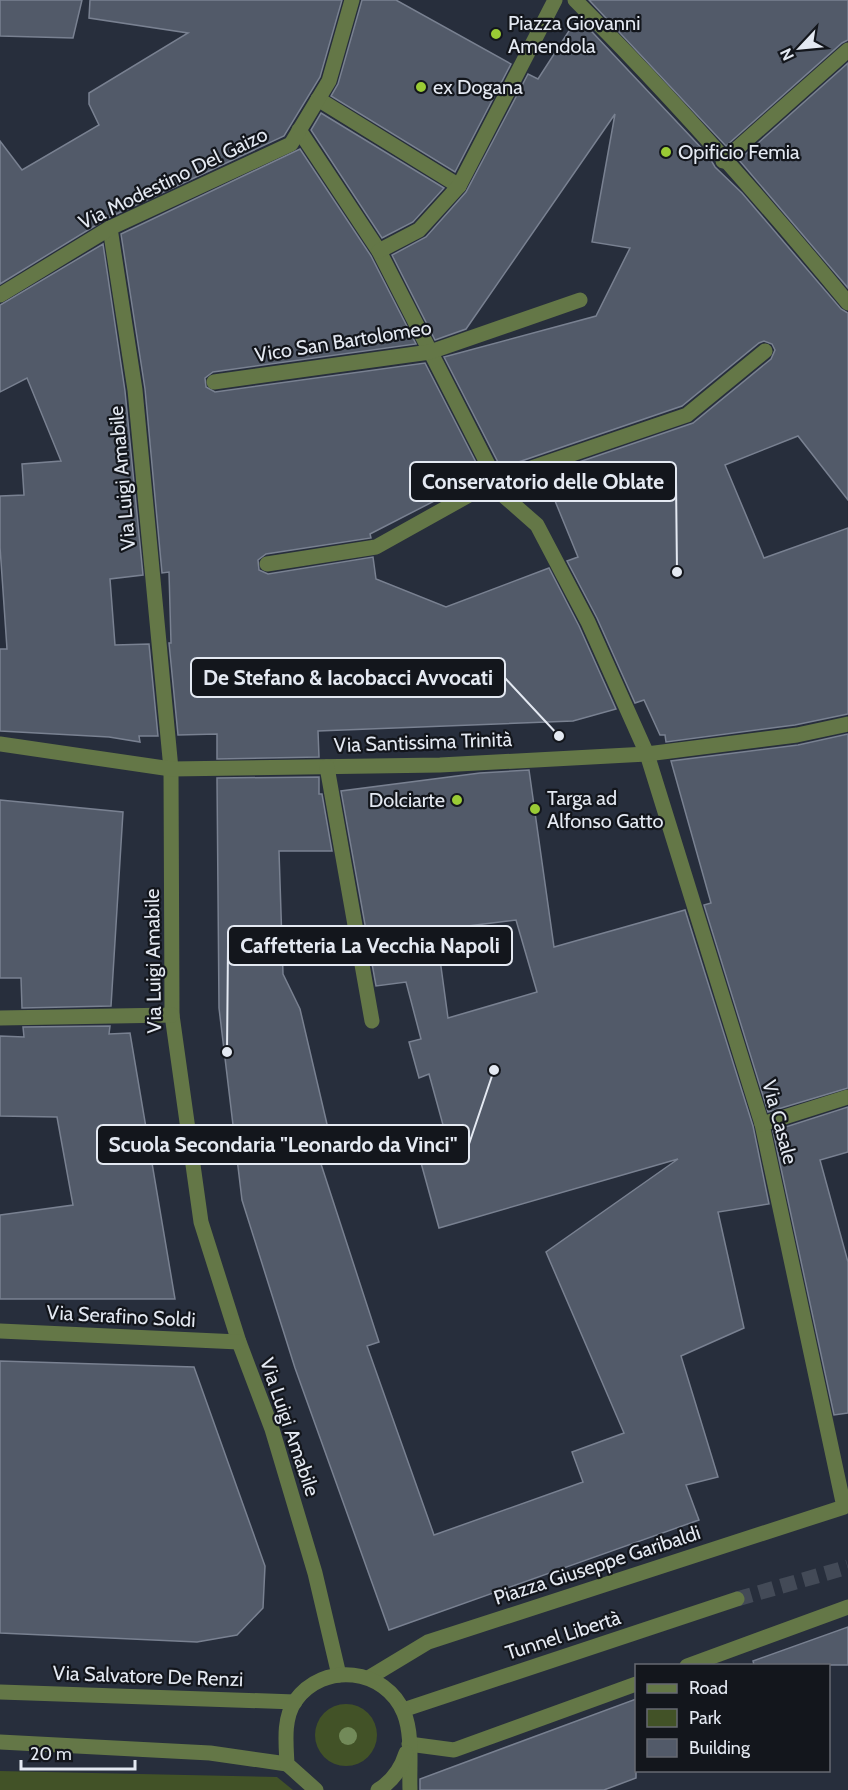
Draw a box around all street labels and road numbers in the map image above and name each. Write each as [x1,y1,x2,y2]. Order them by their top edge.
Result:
street label: Via Modestino Del Gaizo [75,122,271,234]
street label: Vico San Bartolomeo [253,315,433,367]
street label: Via Luigi Amabile [104,405,140,551]
street label: Via Santissima Trinità [333,727,513,757]
street label: Via Luigi Amabile [140,888,166,1034]
street label: Via Casale [757,1077,803,1167]
street label: Via Serafino Soldi [46,1300,196,1332]
street label: Via Luigi Amabile [255,1355,325,1499]
street label: Piazza Giuseppe Garibaldi [491,1520,703,1610]
street label: Tunnel Libertà [502,1605,624,1665]
street label: Via Salvatore De Renzi [52,1661,244,1691]

